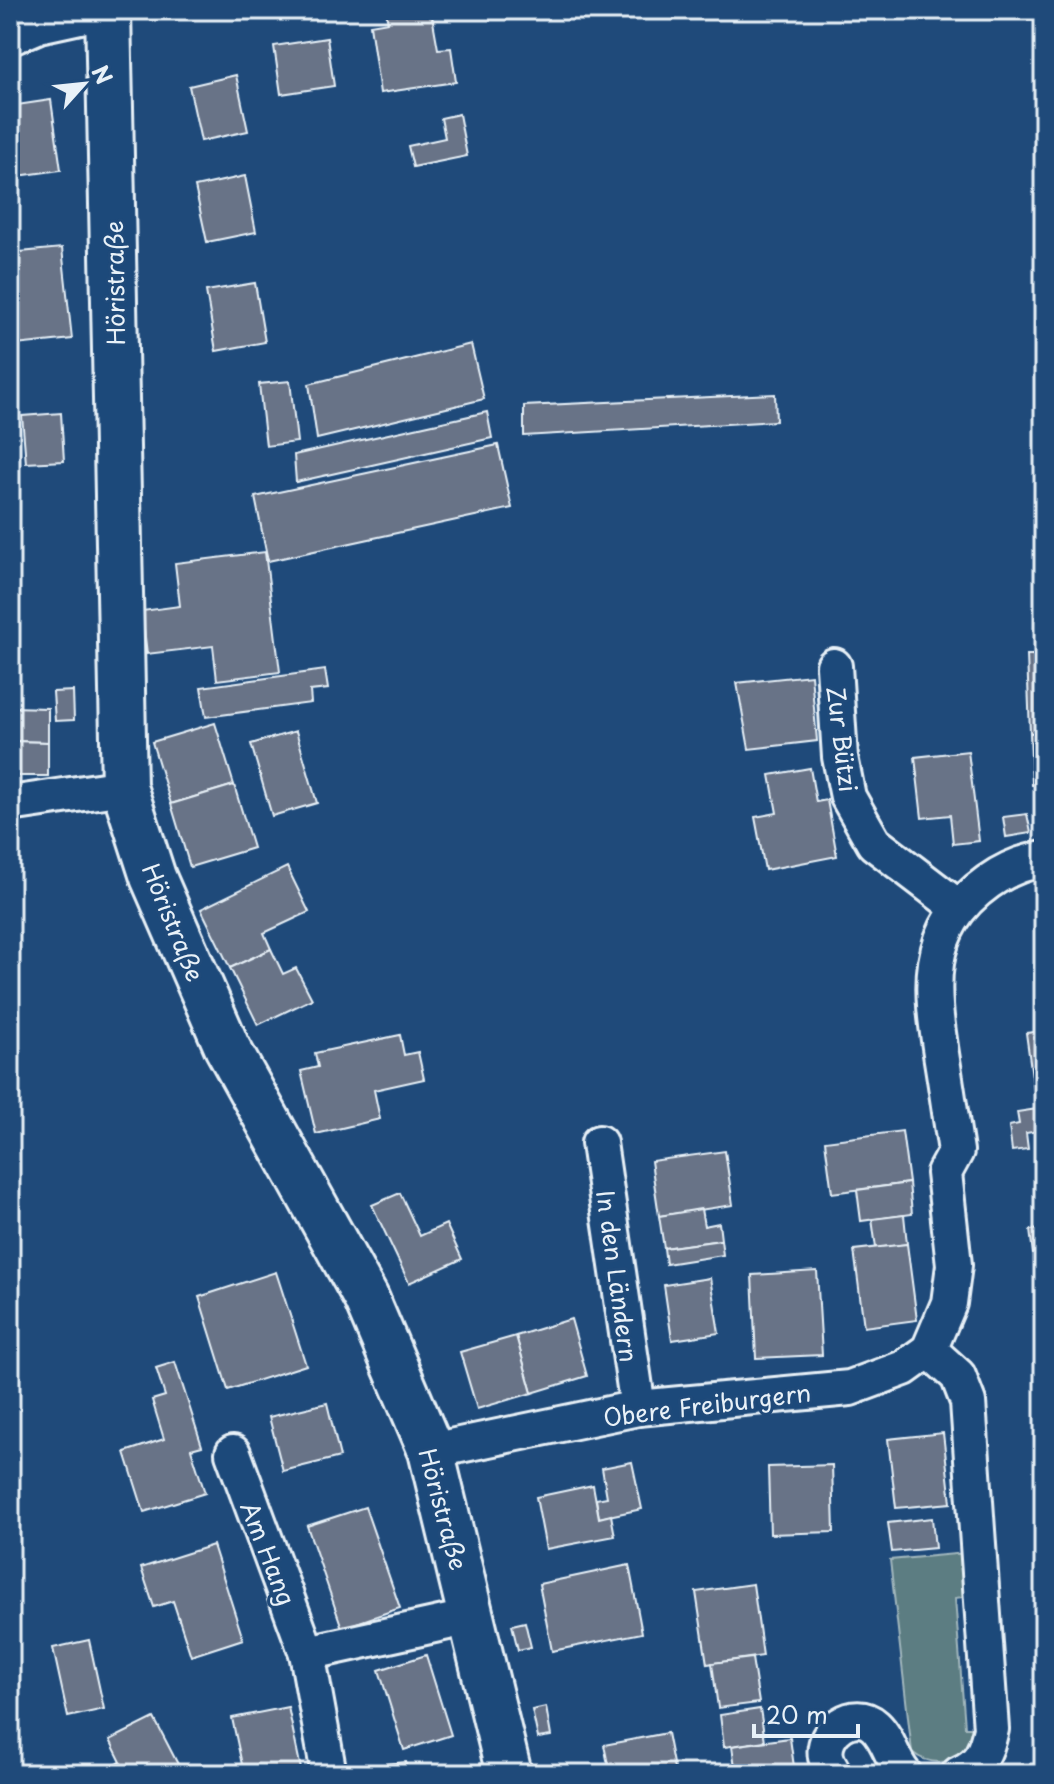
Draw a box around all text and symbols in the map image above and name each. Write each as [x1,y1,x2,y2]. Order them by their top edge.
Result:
north arrow [44,44,124,124]
text: N [84,59,122,89]
street label: Höristraße [95,220,133,346]
street label: Zur Bützi [819,684,867,794]
street label: Höristraße [134,857,214,987]
street label: In den Ländern [588,1188,648,1364]
street label: Obere Freiburgern [601,1373,813,1435]
street label: Höristraße [410,1444,478,1574]
street label: Am Hang [233,1496,305,1610]
scale bar [754,1688,858,1738]
text: 20 m [766,1696,828,1732]

